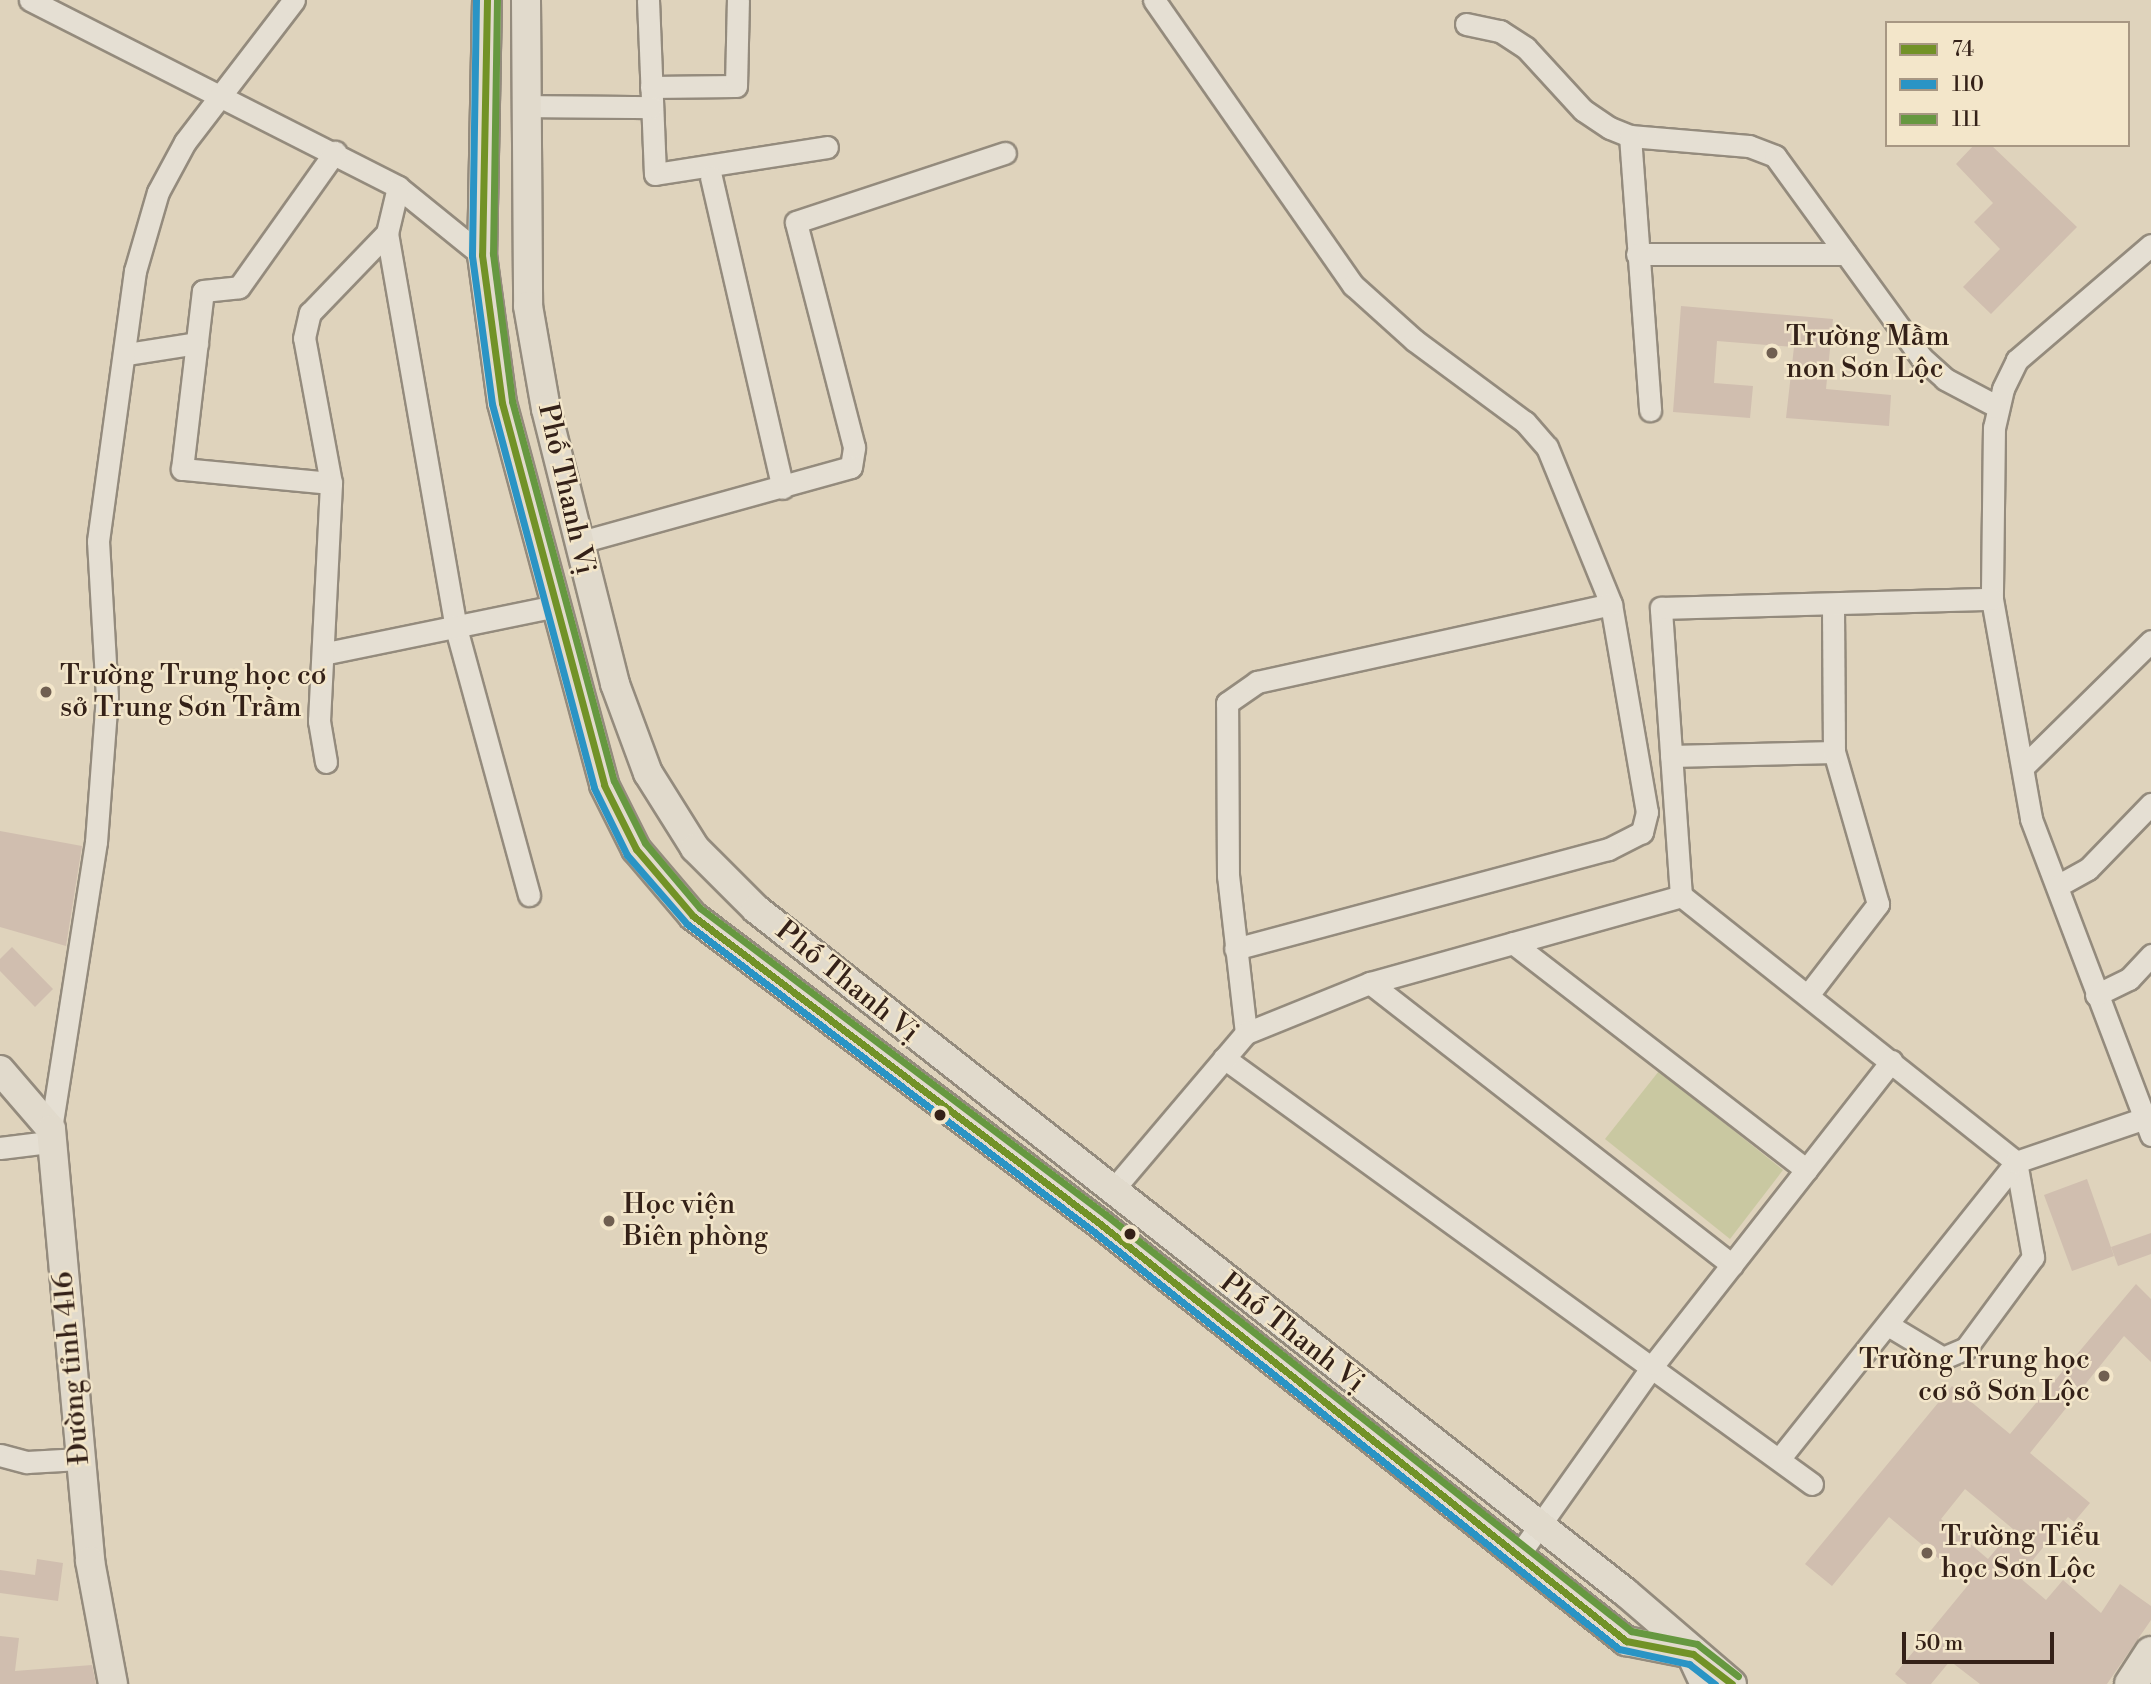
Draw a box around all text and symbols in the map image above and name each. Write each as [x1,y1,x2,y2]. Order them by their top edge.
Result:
legend [1885,21,2130,147]
text: 74 [1952,37,1974,63]
text: 110 [1952,72,1984,98]
text: 111 [1952,107,1981,133]
place label: Trường Mầm non Sơn Lộc [1786,320,1949,386]
marker: Trường Mầm non Sơn Lộc [1764,345,1780,361]
street label: Phố Thanh Vị [530,400,602,578]
place label: Trường Trung học cơ sở Trung Sơn Trầm [60,659,327,725]
marker: Trường Trung học cơ sở Trung Sơn Trầm [38,684,54,700]
street label: Phố Thanh Vị [769,914,925,1050]
unlabelled marker [933,1108,947,1122]
place label: Học viện Biên phòng [623,1188,768,1254]
marker: Học viện Biên phòng [601,1213,617,1229]
unlabelled marker [1123,1227,1137,1241]
street label: Phố Thanh Vị [1213,1266,1371,1400]
street label: Đường tỉnh 416 [47,1270,97,1466]
place label: Trường Trung học cơ sở Sơn Lộc [1859,1343,2090,1409]
marker: Trường Trung học cơ sở Sơn Lộc [2096,1368,2112,1384]
place label: Trường Tiểu học Sơn Lộc [1941,1520,2100,1586]
marker: Trường Tiểu học Sơn Lộc [1919,1545,1935,1561]
scale bar [1906,1618,2058,1662]
text: 50 m [1915,1631,1963,1657]

